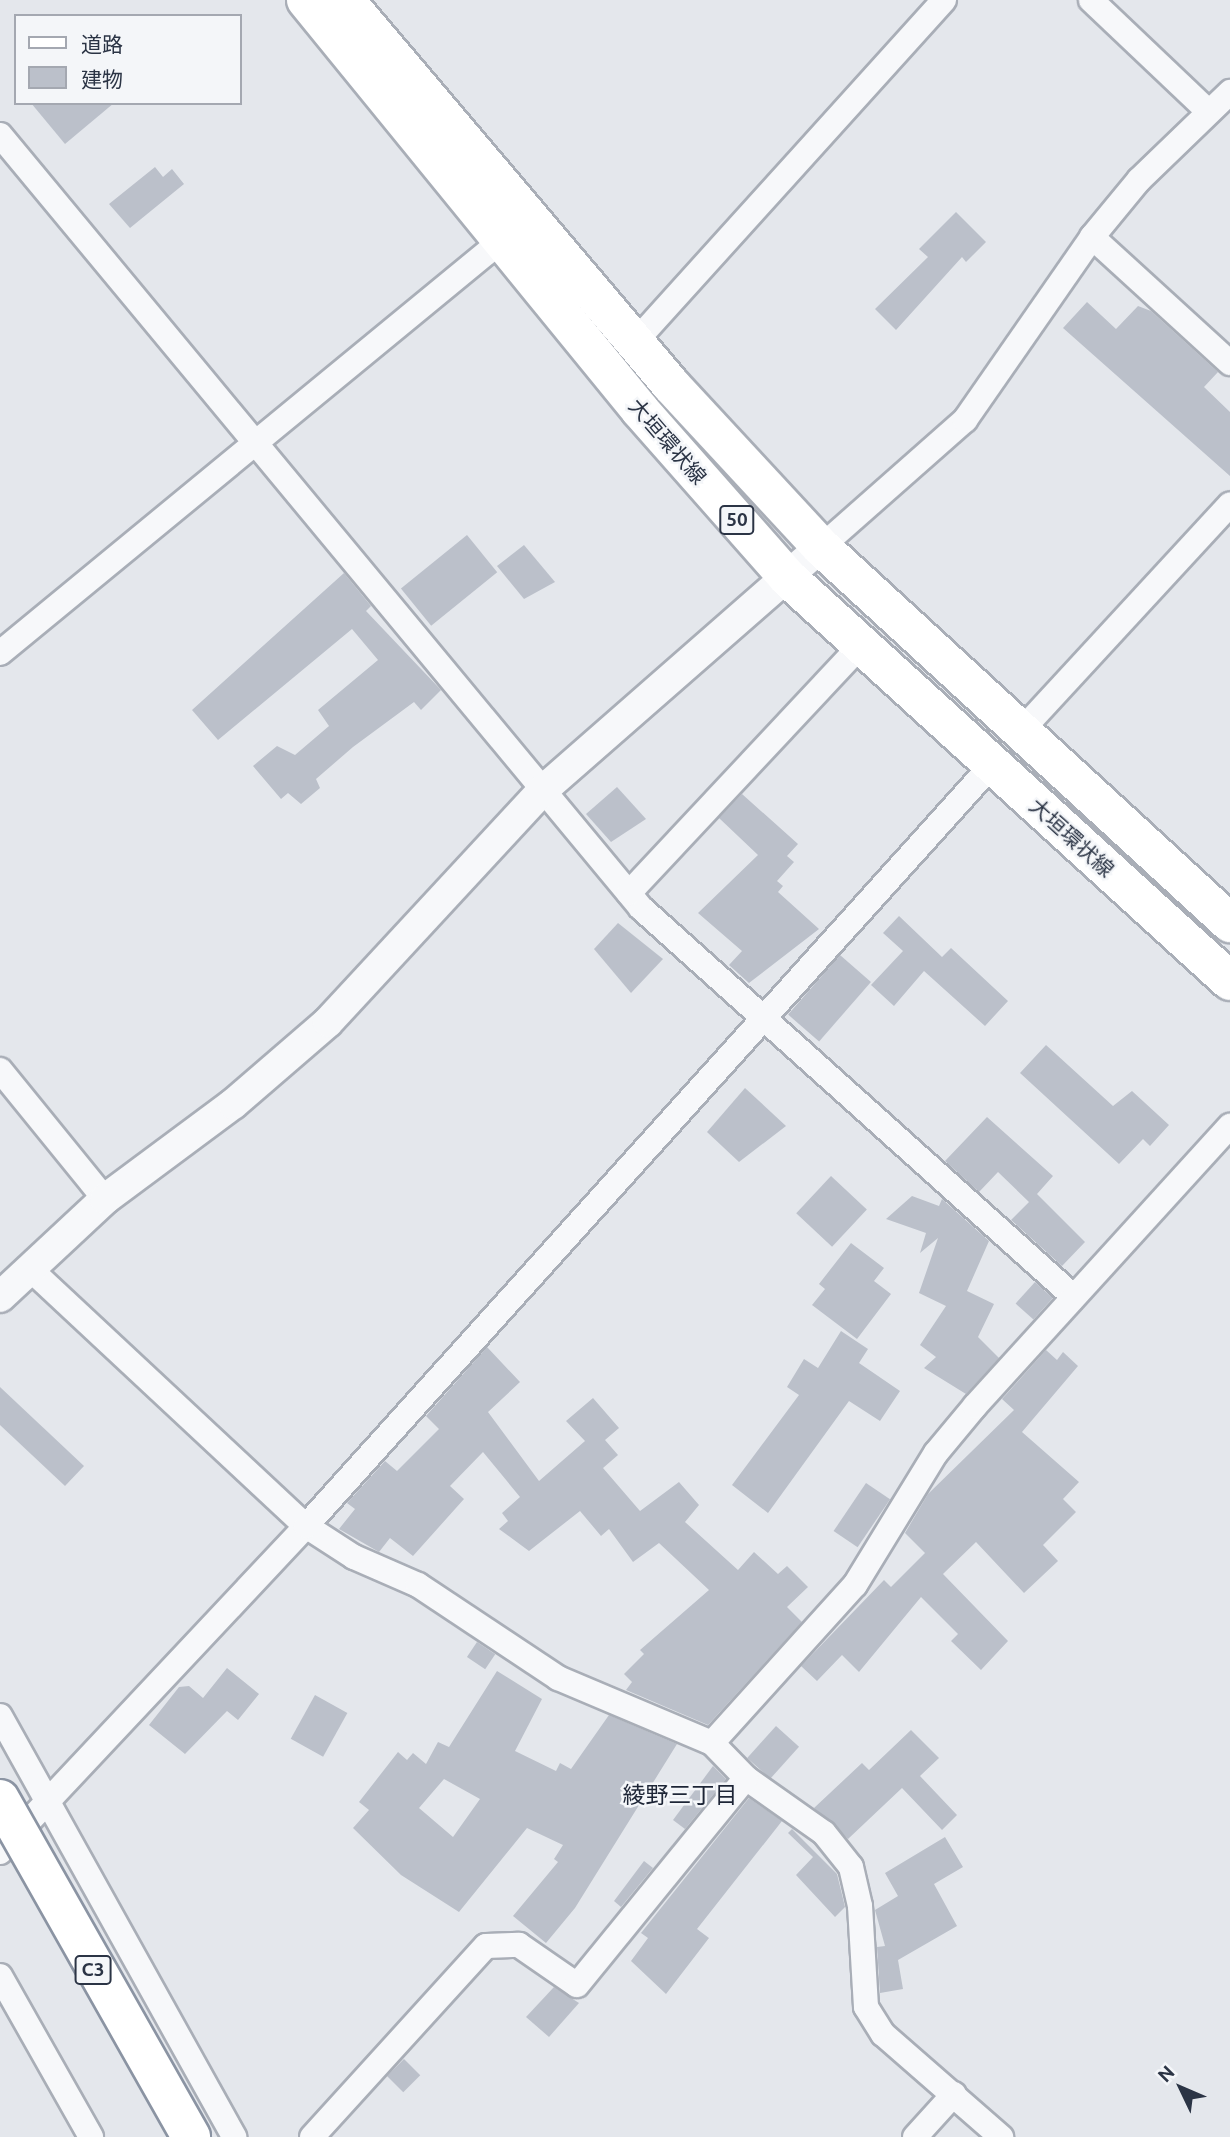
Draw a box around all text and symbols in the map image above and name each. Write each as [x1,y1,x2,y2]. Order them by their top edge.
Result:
legend [14,14,242,105]
text: 道路 [81,32,123,56]
text: 建物 [81,67,123,91]
street label: 大垣環状線 [624,393,712,489]
road number: 50 [718,505,756,536]
street label: 大垣環状線 [1025,793,1119,881]
district label: 綾野三丁目 [623,1781,737,1809]
road number: C3 [74,1954,112,1986]
north arrow [1146,2053,1216,2123]
text: N [1153,2061,1179,2086]

